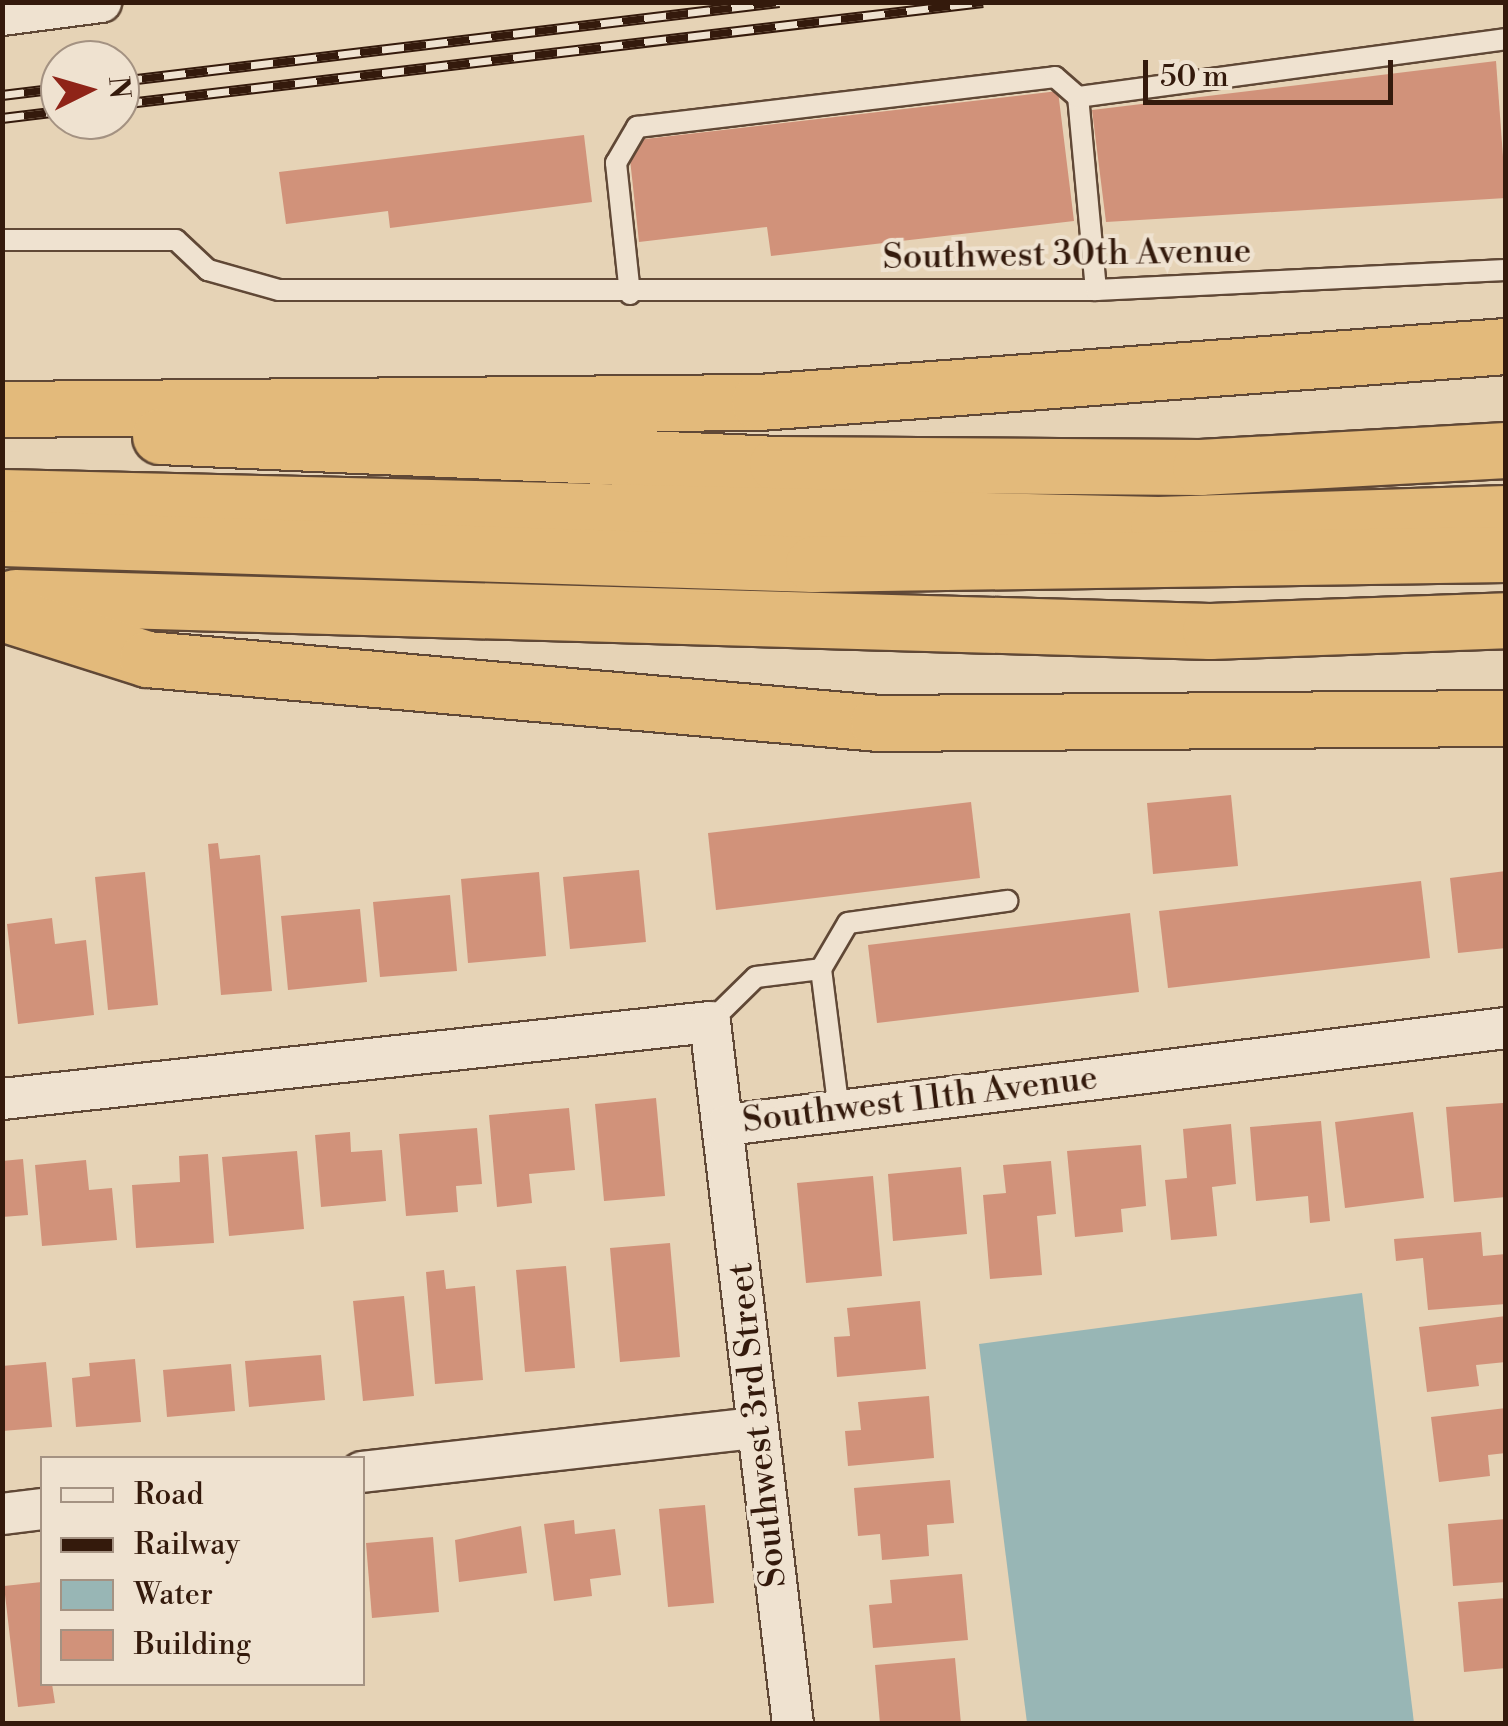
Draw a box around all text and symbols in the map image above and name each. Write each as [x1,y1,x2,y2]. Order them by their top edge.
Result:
north arrow [40,40,140,140]
scale bar [1148,40,1398,102]
text: 50 m [1160,58,1229,96]
text: N [100,75,137,100]
street label: Southwest 30th Avenue [882,231,1252,279]
street label: Southwest 11th Avenue [740,1057,1100,1143]
street label: Southwest 3rd Street [720,1261,796,1589]
legend [40,1456,365,1686]
text: Road [134,1476,204,1514]
text: Railway [134,1526,240,1564]
text: Water [134,1576,213,1614]
text: Building [134,1626,251,1664]

